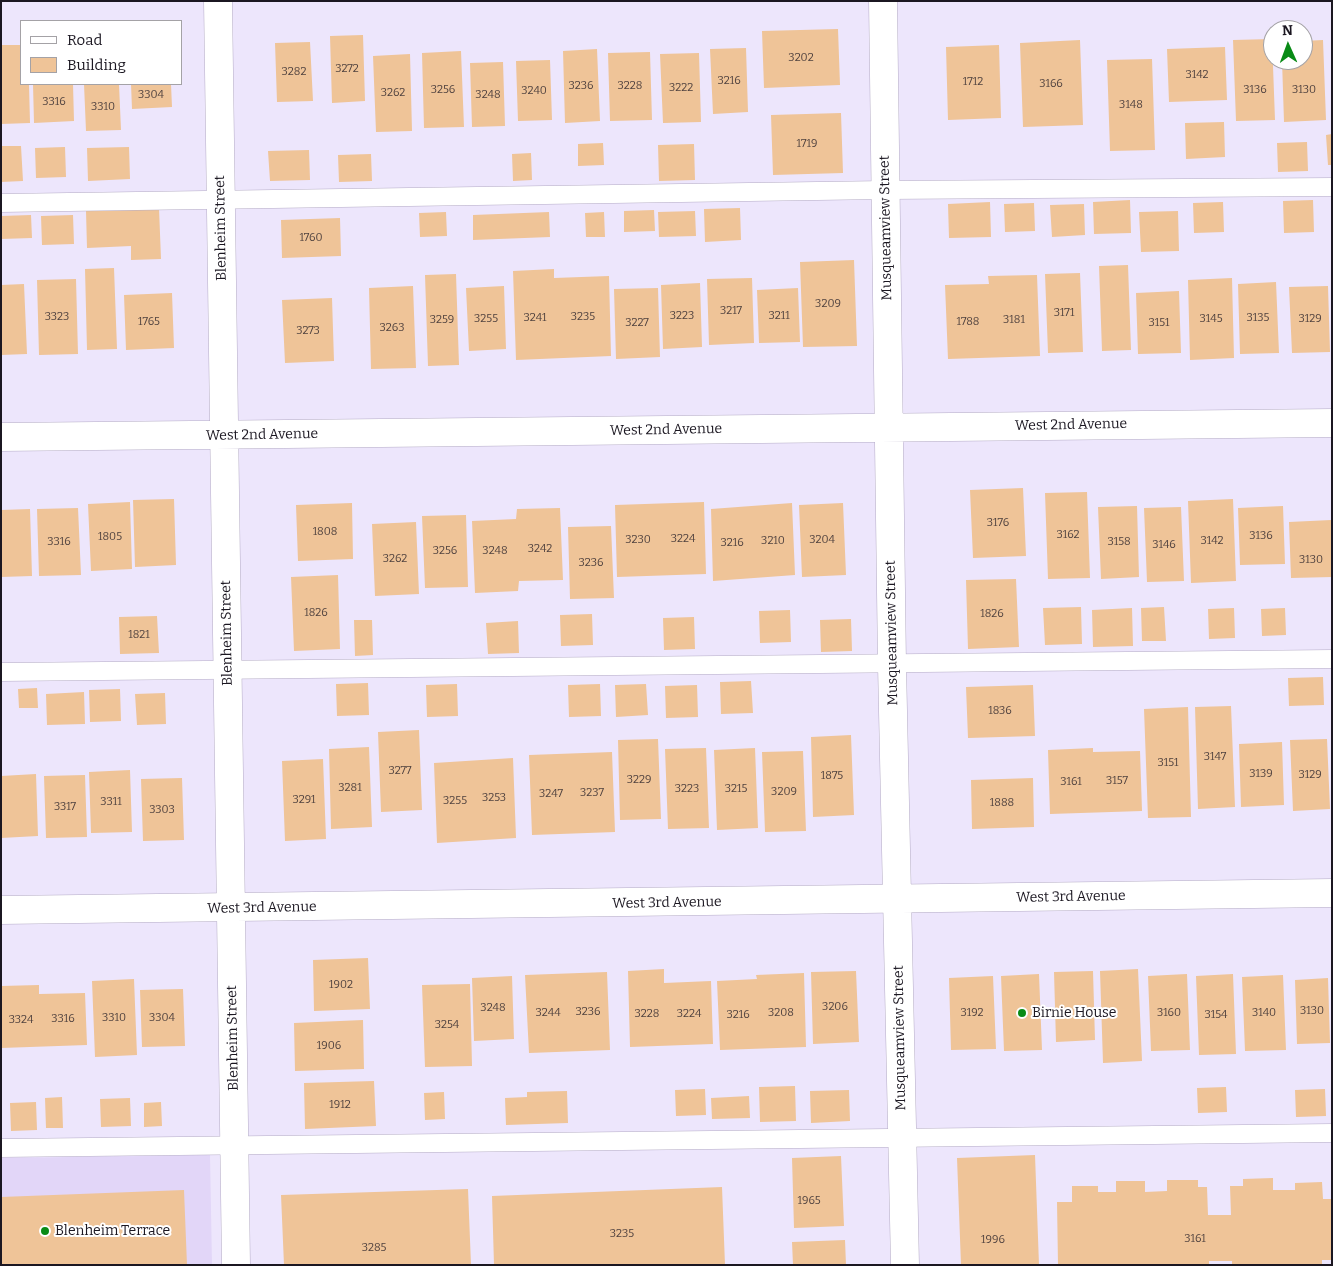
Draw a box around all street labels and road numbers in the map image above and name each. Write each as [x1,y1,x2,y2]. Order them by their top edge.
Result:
street label: Musqueamview Street [876,155,896,301]
street label: Blenheim Street [212,175,230,281]
street label: West 2nd Avenue [1015,416,1127,434]
street label: West 2nd Avenue [610,421,722,439]
street label: West 2nd Avenue [206,426,318,444]
street label: Musqueamview Street [882,560,902,706]
street label: Blenheim Street [218,580,236,686]
street label: West 3rd Avenue [1016,888,1126,906]
street label: West 3rd Avenue [612,894,722,912]
street label: West 3rd Avenue [207,899,317,917]
street label: Musqueamview Street [890,965,910,1111]
street label: Blenheim Street [224,985,242,1091]

